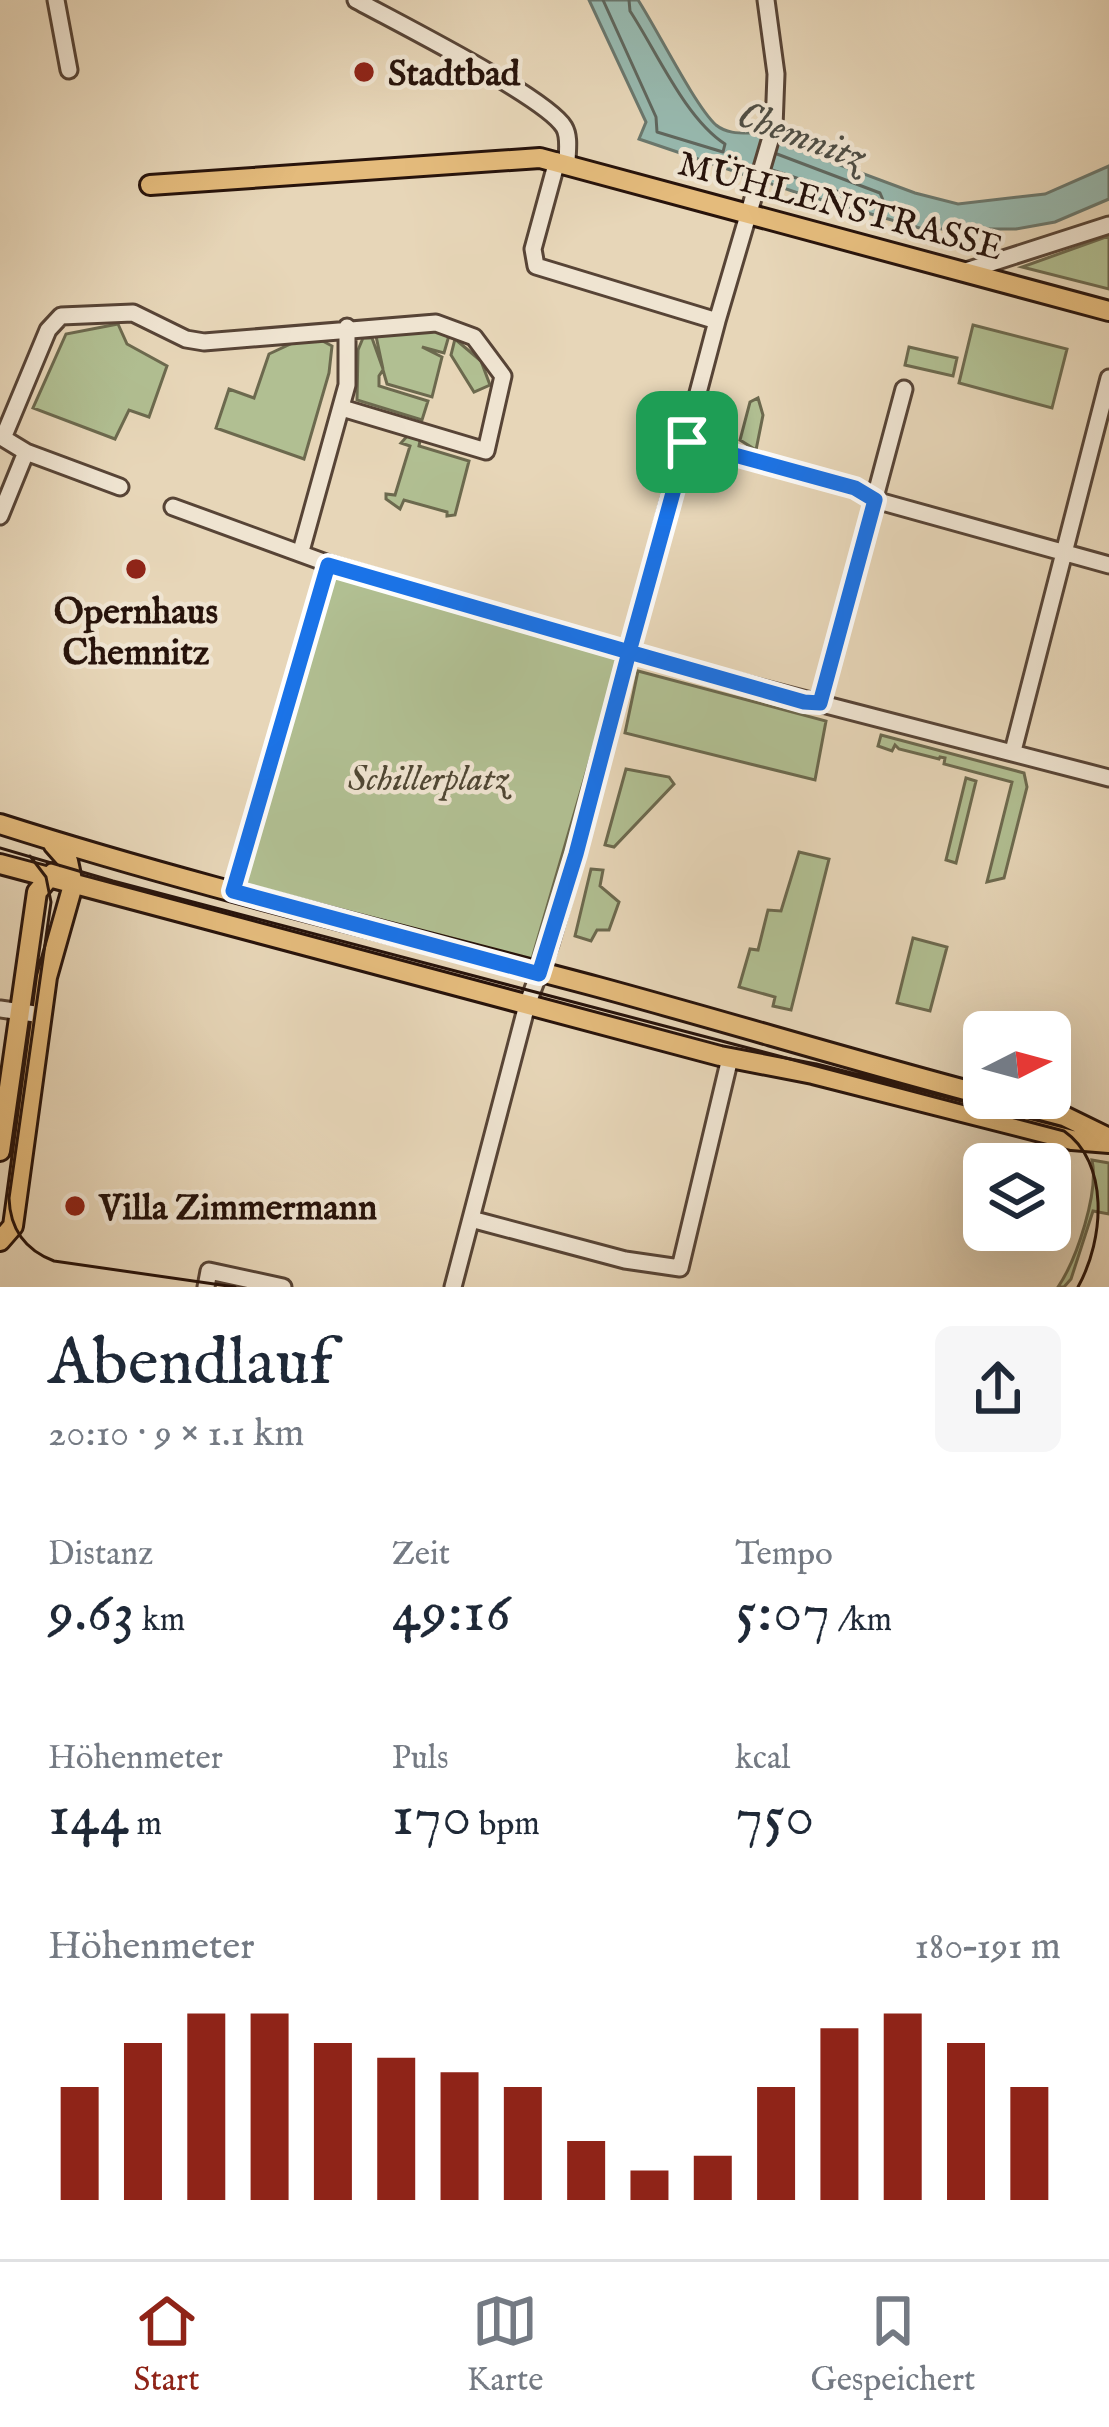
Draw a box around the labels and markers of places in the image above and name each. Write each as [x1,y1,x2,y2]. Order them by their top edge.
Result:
place label: Stadtbad [388,52,521,98]
marker: Stadtbad [351,59,377,85]
pin [636,391,738,493]
marker: Opernhaus Chemnitz [123,556,149,582]
place label: Opernhaus Chemnitz [54,590,218,677]
place label: Villa Zimmermann [98,1186,377,1232]
marker: Villa Zimmermann [62,1193,88,1219]

